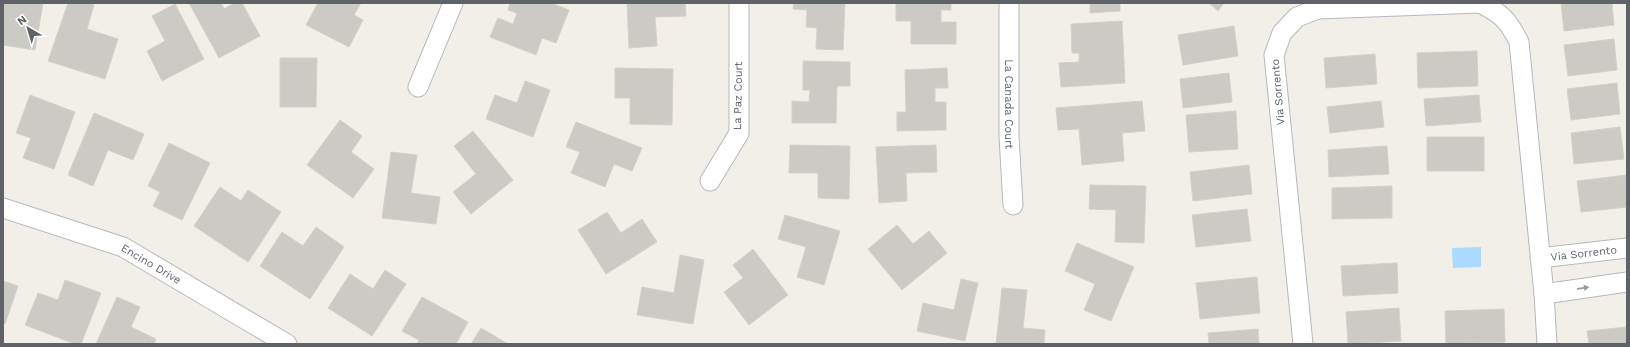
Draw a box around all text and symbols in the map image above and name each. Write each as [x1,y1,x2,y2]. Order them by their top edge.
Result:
north arrow [8,8,48,48]
text: N [15,13,29,28]
street label: Via Sorrento [1269,58,1287,126]
street label: La Canada Court [1003,59,1016,150]
street label: La Paz Court [731,61,745,130]
street label: Encino Drive [119,241,184,287]
street label: Via Sorrento [1550,243,1618,263]
one-way arrow [1577,285,1589,291]

